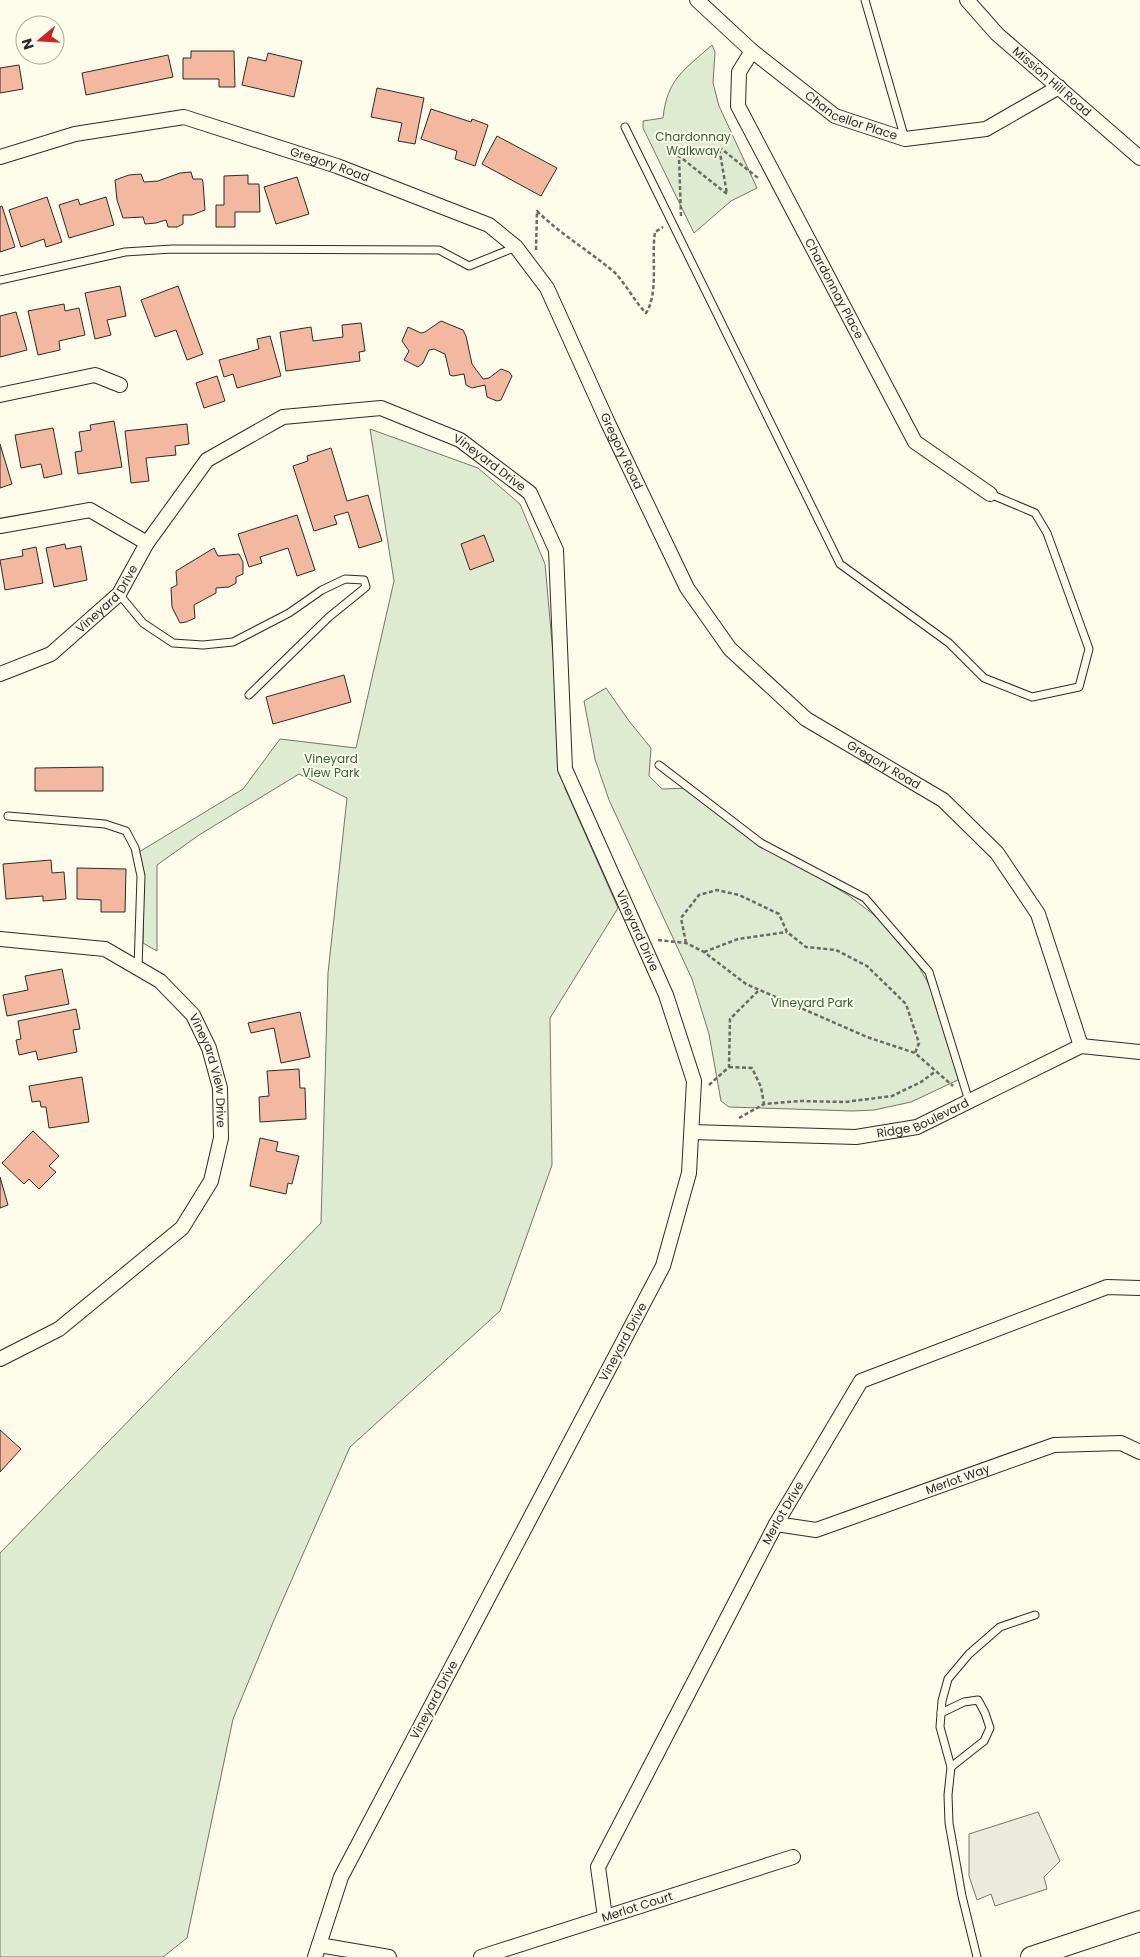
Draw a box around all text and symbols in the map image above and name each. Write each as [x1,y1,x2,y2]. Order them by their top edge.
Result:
north arrow [15,15,65,65]
text: N [16,36,39,52]
street label: Mission Hill Road [1009,42,1095,120]
street label: Chancellor Place [802,87,900,144]
park label: Chardonnay Walkway [655,128,731,159]
street label: Gregory Road [288,143,372,186]
street label: Chardonnay Place [801,235,868,342]
street label: Gregory Road [596,410,647,492]
street label: Vineyard Drive [451,429,530,495]
street label: Vineyard Drive [72,562,141,636]
street label: Gregory Road [844,736,924,793]
park label: Vineyard View Park [302,750,360,781]
street label: Vineyard Drive [612,887,663,974]
park label: Vineyard Park [771,994,854,1011]
street label: Vineyard View Drive [185,1010,230,1128]
street label: Ridge Boulevard [875,1094,972,1141]
street label: Vineyard Drive [595,1299,650,1384]
street label: Merlot Way [923,1460,992,1498]
street label: Merlot Drive [758,1478,808,1547]
street label: Vineyard Drive [406,1657,461,1742]
street label: Merlot Court [599,1887,675,1926]

